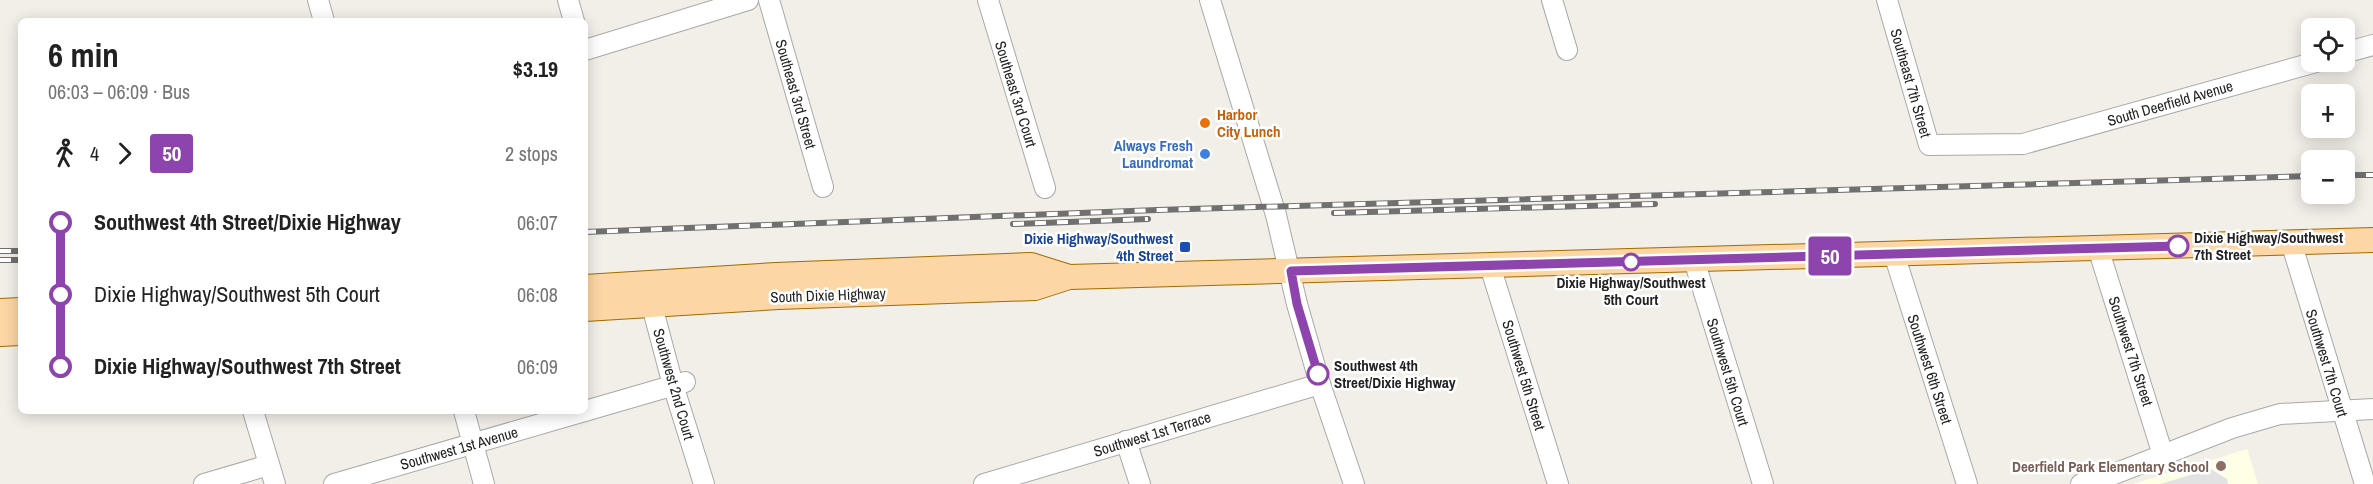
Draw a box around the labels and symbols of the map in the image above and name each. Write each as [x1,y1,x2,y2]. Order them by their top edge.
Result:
street label: Southeast 7th Street [1885,26,1937,140]
street label: Southeast 3rd Street [770,37,822,152]
street label: Southeast 3rd Court [990,38,1042,150]
street label: South Deerfield Avenue [2105,75,2235,131]
place label: Harbor City Lunch [1217,104,1281,142]
marker: Harbor City Lunch [1198,116,1212,130]
place label: Always Fresh Laundromat [1114,135,1193,173]
marker: Always Fresh Laundromat [1198,147,1212,161]
place label: Dixie Highway/Southwest 7th Street [2194,227,2343,265]
place label: Dixie Highway/Southwest 4th Street [1024,228,1173,266]
marker: Dixie Highway/Southwest 7th Street [2167,235,2189,257]
line badge: 50 [1803,236,1857,276]
marker: Dixie Highway/Southwest 4th Street [1178,240,1192,254]
marker: Dixie Highway/Southwest 5th Court [1622,253,1640,271]
place label: Dixie Highway/Southwest 5th Court [1556,272,1706,310]
street label: South Dixie Highway [770,282,887,308]
street label: Southwest 7th Street [2103,293,2159,409]
street label: Southwest 7th Court [2301,307,2354,420]
street label: Southwest 6th Street [1902,311,1958,427]
street label: Southwest 5th Court [1702,316,1755,429]
street label: Southwest 5th Street [1497,317,1551,433]
street label: Southwest 2nd Court [648,326,700,443]
place label: Southwest 4th Street/Dixie Highway [1334,355,1456,393]
marker: Southwest 4th Street/Dixie Highway [1307,363,1329,385]
street label: Southwest 1st Terrace [1091,406,1213,462]
street label: Southwest 1st Avenue [398,421,520,475]
place label: Deerfield Park Elementary School [2012,456,2209,477]
marker: Deerfield Park Elementary School [2214,459,2228,473]

